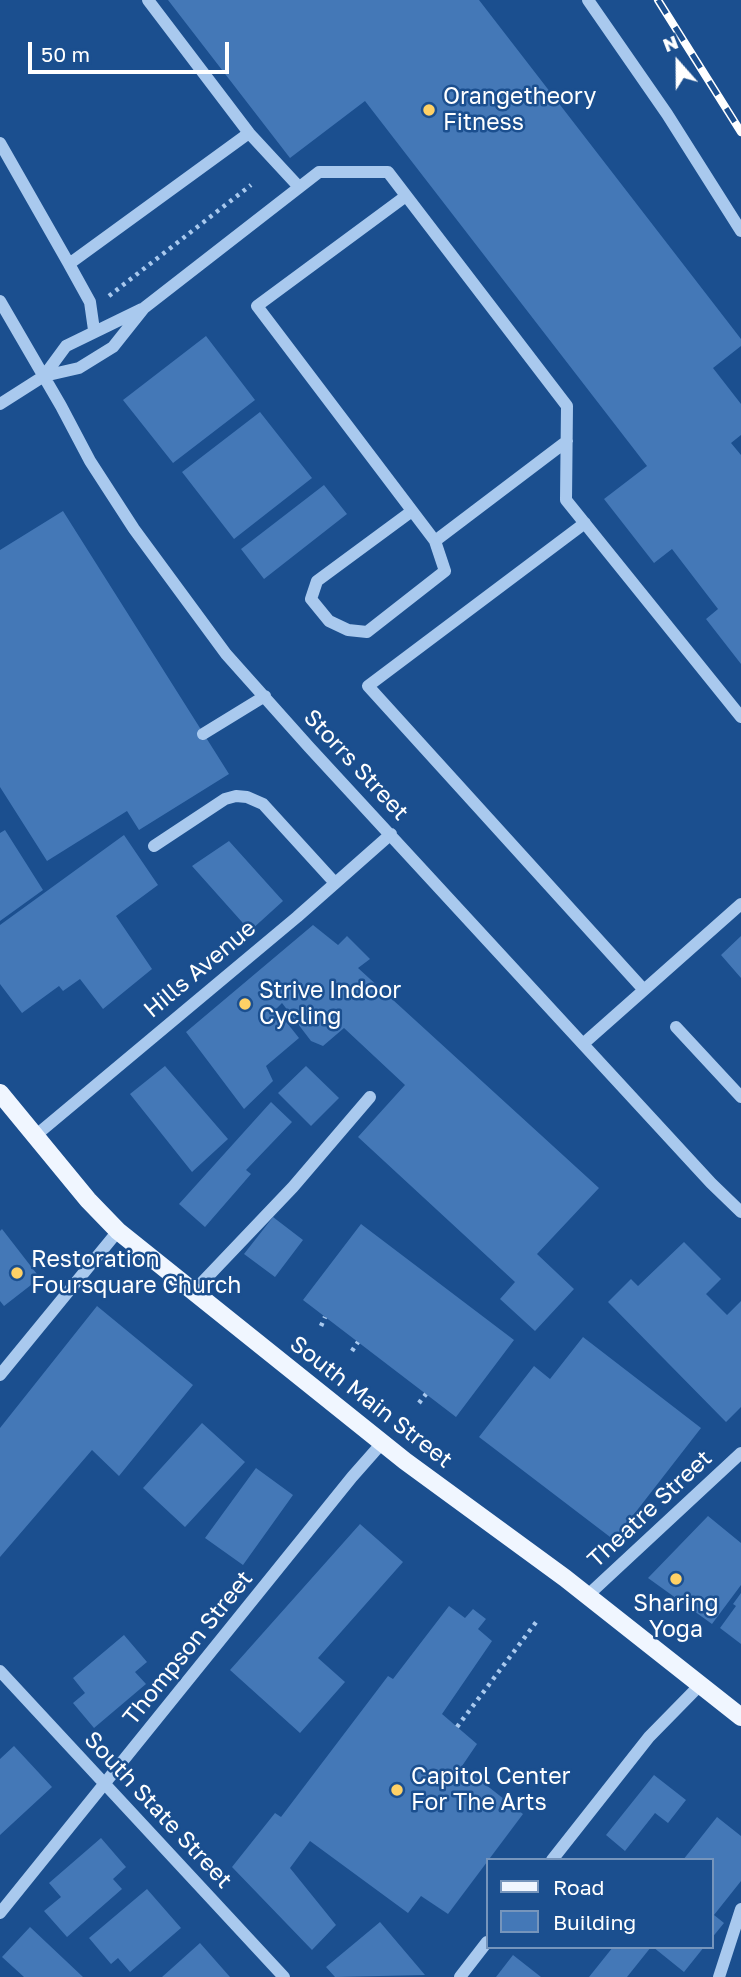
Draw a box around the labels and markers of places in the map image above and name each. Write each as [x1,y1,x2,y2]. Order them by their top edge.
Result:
place label: Orangetheory Fitness [443,83,596,137]
marker: Orangetheory Fitness [421,102,437,118]
place label: Strive Indoor Cycling [259,977,401,1031]
marker: Strive Indoor Cycling [237,996,253,1012]
place label: Restoration Foursquare Church [31,1246,241,1300]
marker: Restoration Foursquare Church [9,1265,25,1281]
marker: Sharing Yoga [668,1571,684,1587]
place label: Sharing Yoga [633,1590,719,1644]
place label: Capitol Center For The Arts [411,1763,570,1817]
marker: Capitol Center For The Arts [389,1782,405,1798]

